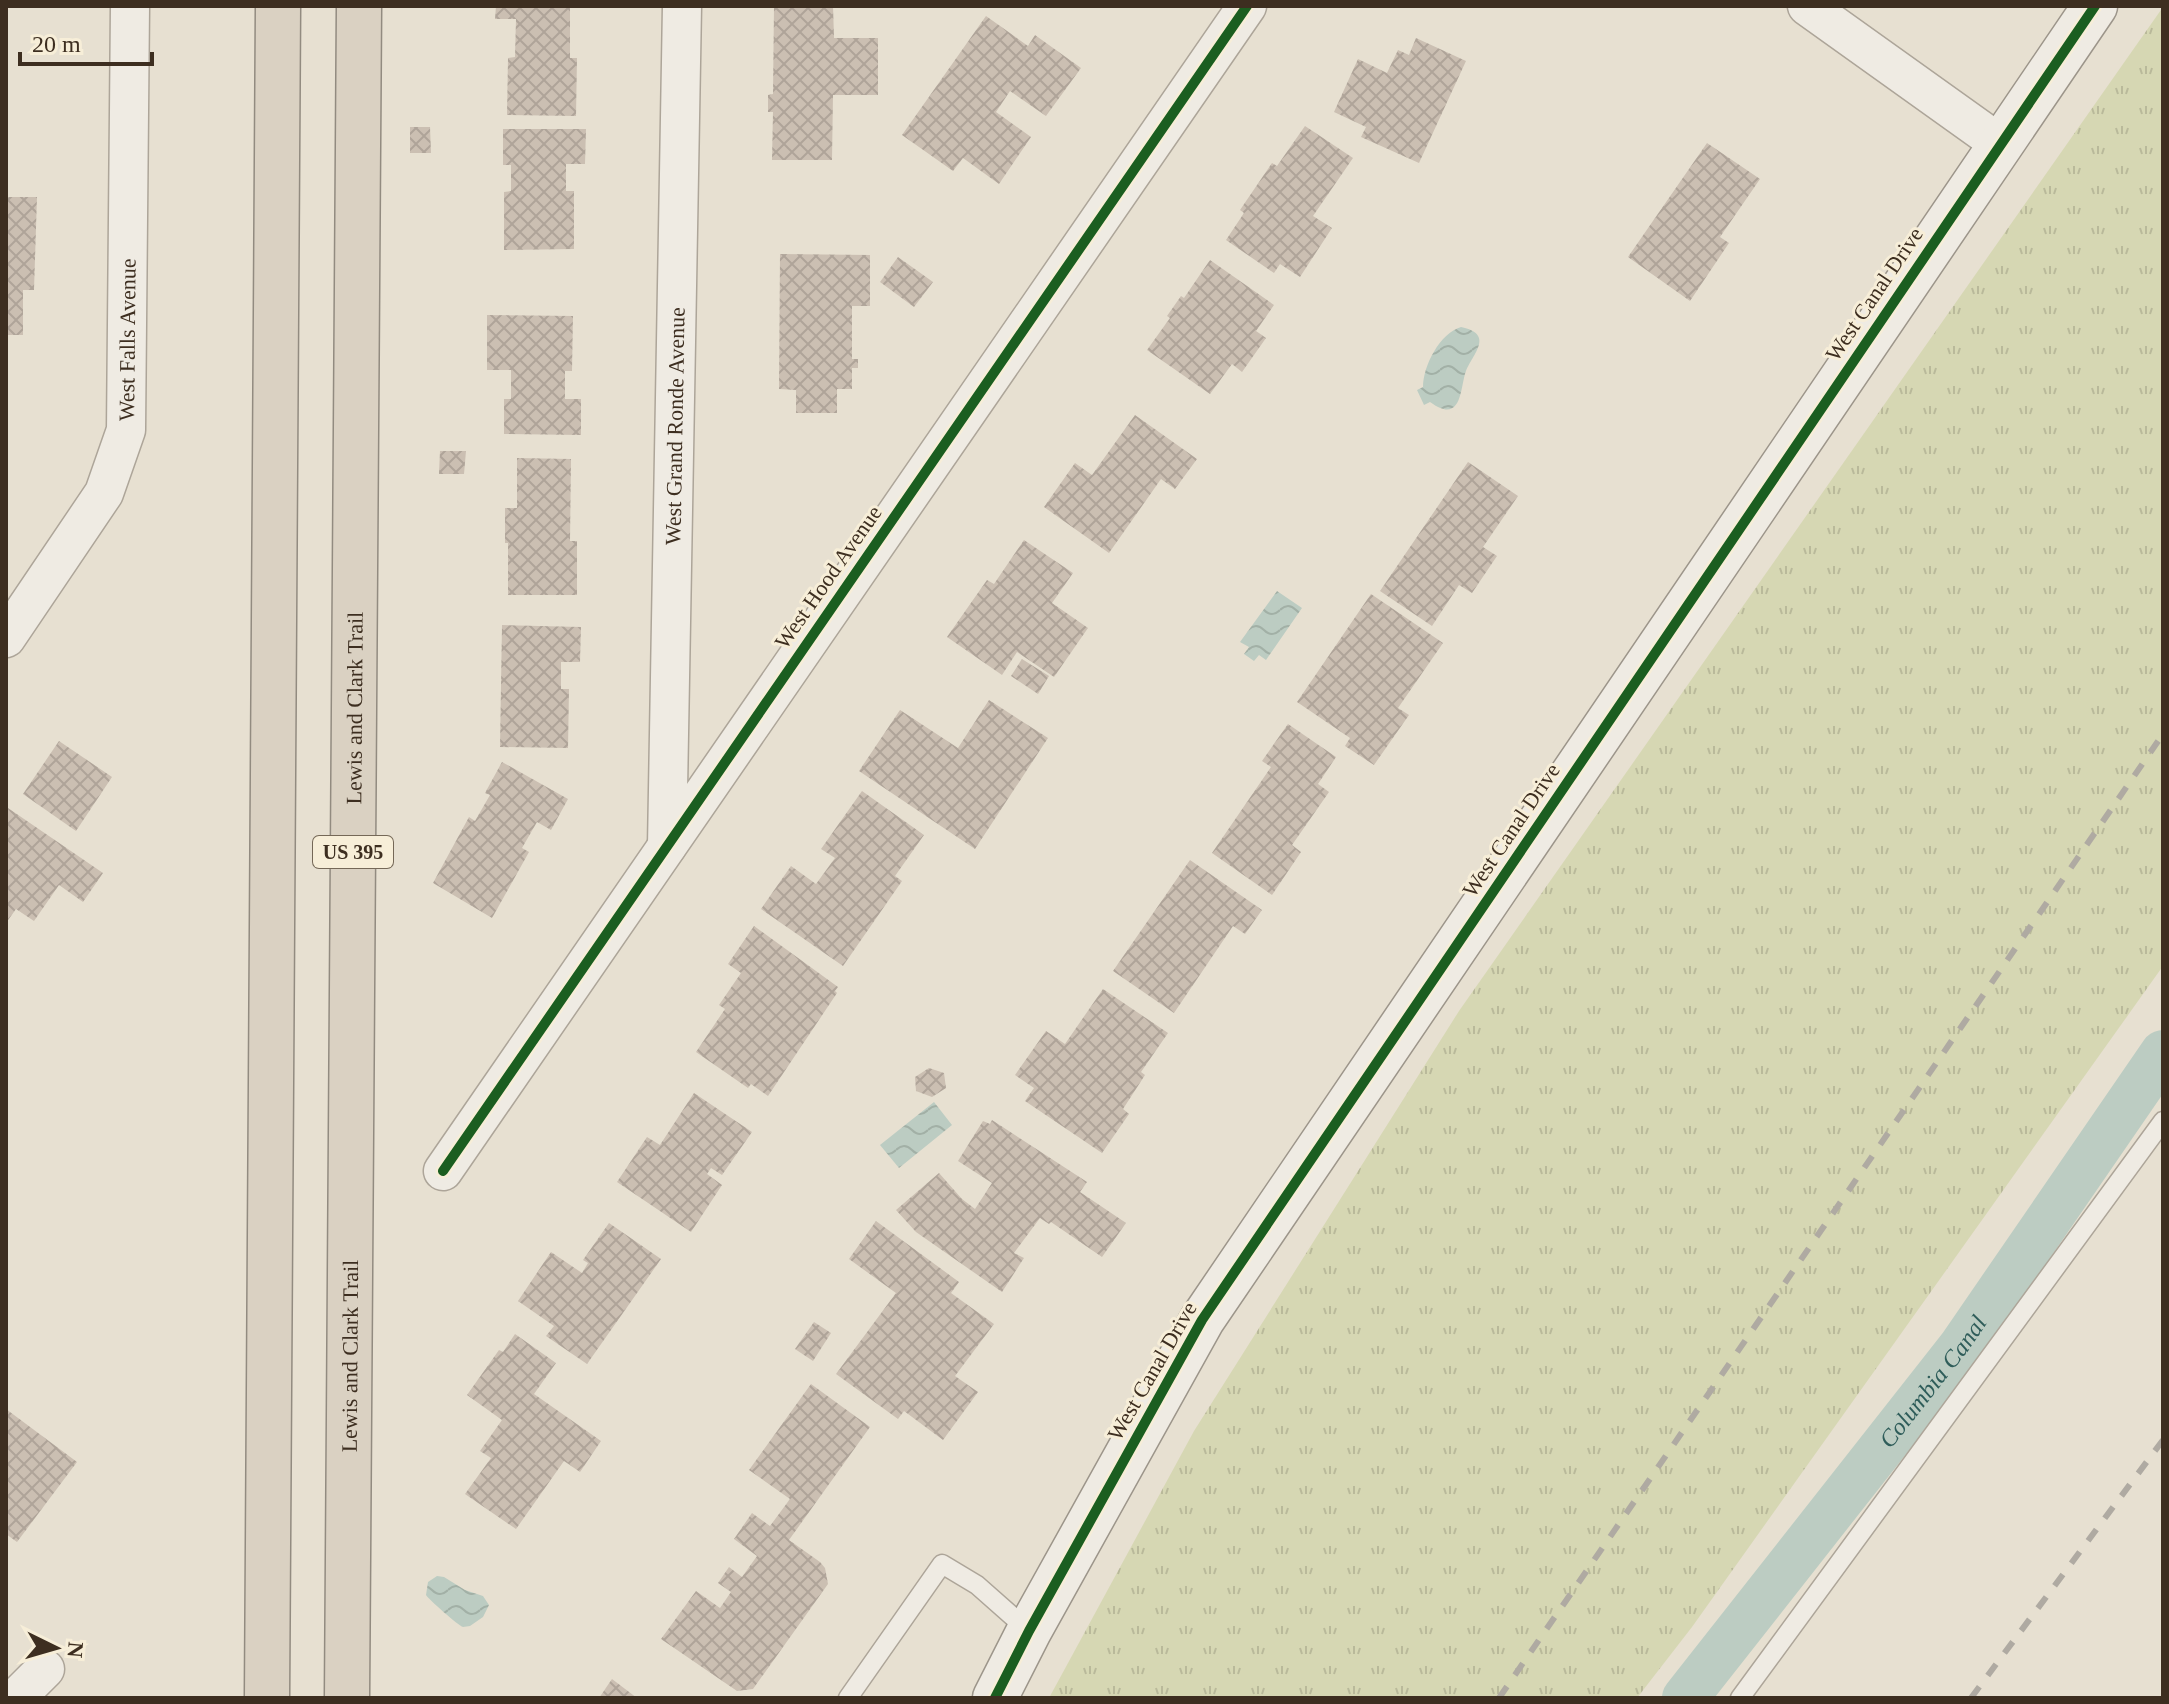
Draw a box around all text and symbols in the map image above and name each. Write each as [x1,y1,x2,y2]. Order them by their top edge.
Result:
scale bar [20,16,152,66]
text: 20 m [32,31,81,57]
street label: West Canal Drive [1820,222,1928,366]
street label: West Falls Avenue [114,258,140,421]
street label: West Grand Ronde Avenue [660,307,689,545]
street label: West Hood Avenue [769,501,887,653]
street label: Lewis and Clark Trail [341,612,367,804]
street label: West Canal Drive [1457,758,1565,902]
road number: US 395 [313,836,393,868]
street label: Lewis and Clark Trail [336,1260,363,1452]
street label: West Canal Drive [1102,1297,1202,1445]
water label: Columbia Canal [1874,1310,1992,1453]
north arrow [16,1608,96,1688]
text: N [62,1641,89,1659]

